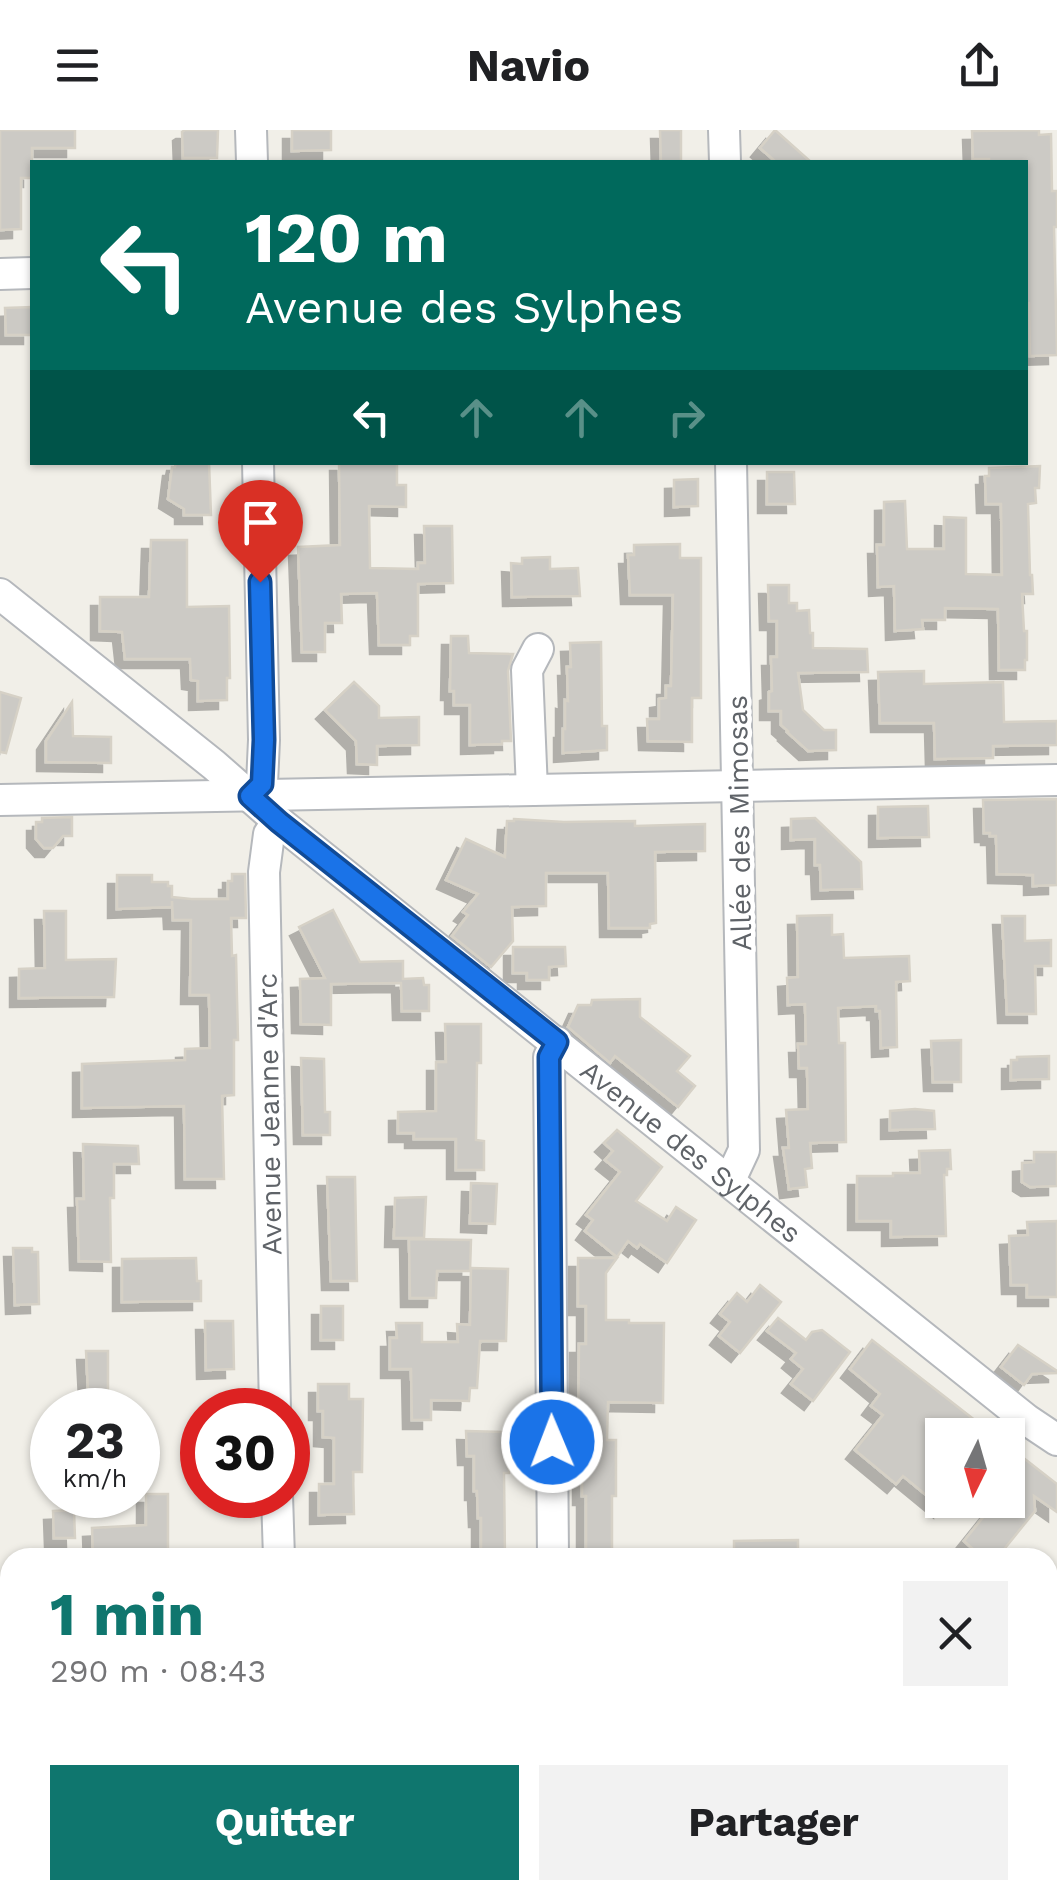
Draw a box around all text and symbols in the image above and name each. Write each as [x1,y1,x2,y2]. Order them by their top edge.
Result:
icon: menu [50,38,105,93]
icon: share [952,38,1007,93]
text: Navio [467,39,590,92]
text: 120 m [245,197,448,279]
icon: left [80,200,210,330]
text: Avenue des Sylphes [245,281,683,334]
icon: left [344,390,399,445]
icon: ahead [449,390,504,445]
icon: ahead [554,390,609,445]
icon: right [659,390,714,445]
pin [218,480,303,583]
icon: arrive [233,495,288,550]
street label: Allée des Mimosas [721,695,758,951]
street label: Avenue Jeanne d'Arc [251,973,288,1255]
street label: Avenue des Sylphes [574,1054,808,1250]
speed limit sign: 30 [180,1388,310,1518]
position arrow [500,1390,604,1494]
text: 23 [65,1411,125,1470]
north arrow [925,1418,1025,1518]
map controls [925,1418,1025,1518]
text: km/h [63,1464,127,1493]
text: 1 min [50,1579,204,1650]
button: close [903,1581,1008,1686]
text: 290 m · 08:43 [50,1652,266,1690]
button: Quitter [50,1765,519,1880]
button: Partager [539,1765,1008,1880]

